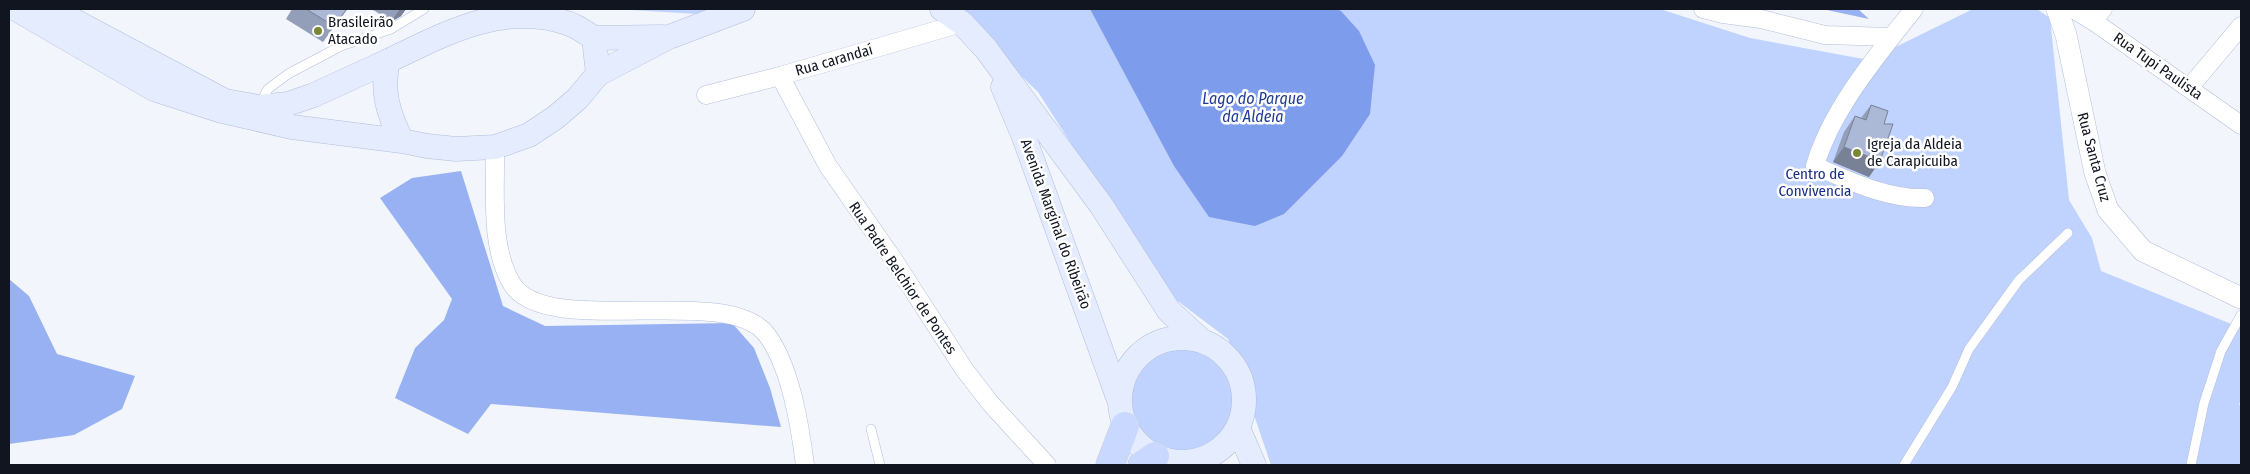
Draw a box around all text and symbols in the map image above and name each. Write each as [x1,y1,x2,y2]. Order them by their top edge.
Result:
place label: Brasileirão Atacado [328,13,394,48]
marker: Brasileirão Atacado [312,25,324,37]
street label: Rua Tupi Paulista [2110,29,2206,103]
street label: Rua carandaí [793,40,875,80]
water label: Lago do Parque da Aldeia [1202,89,1304,126]
street label: Rua Santa Cruz [2073,110,2115,204]
place label: Igreja da Aldeia de Carapicuiba [1867,135,1962,170]
street label: Avenida Marginal do Ribeirão [1017,137,1095,312]
marker: Igreja da Aldeia de Carapicuiba [1851,147,1863,159]
park label: Centro de Convivencia [1779,165,1851,200]
street label: Rua Padre Belchior de Pontes [845,198,961,358]

